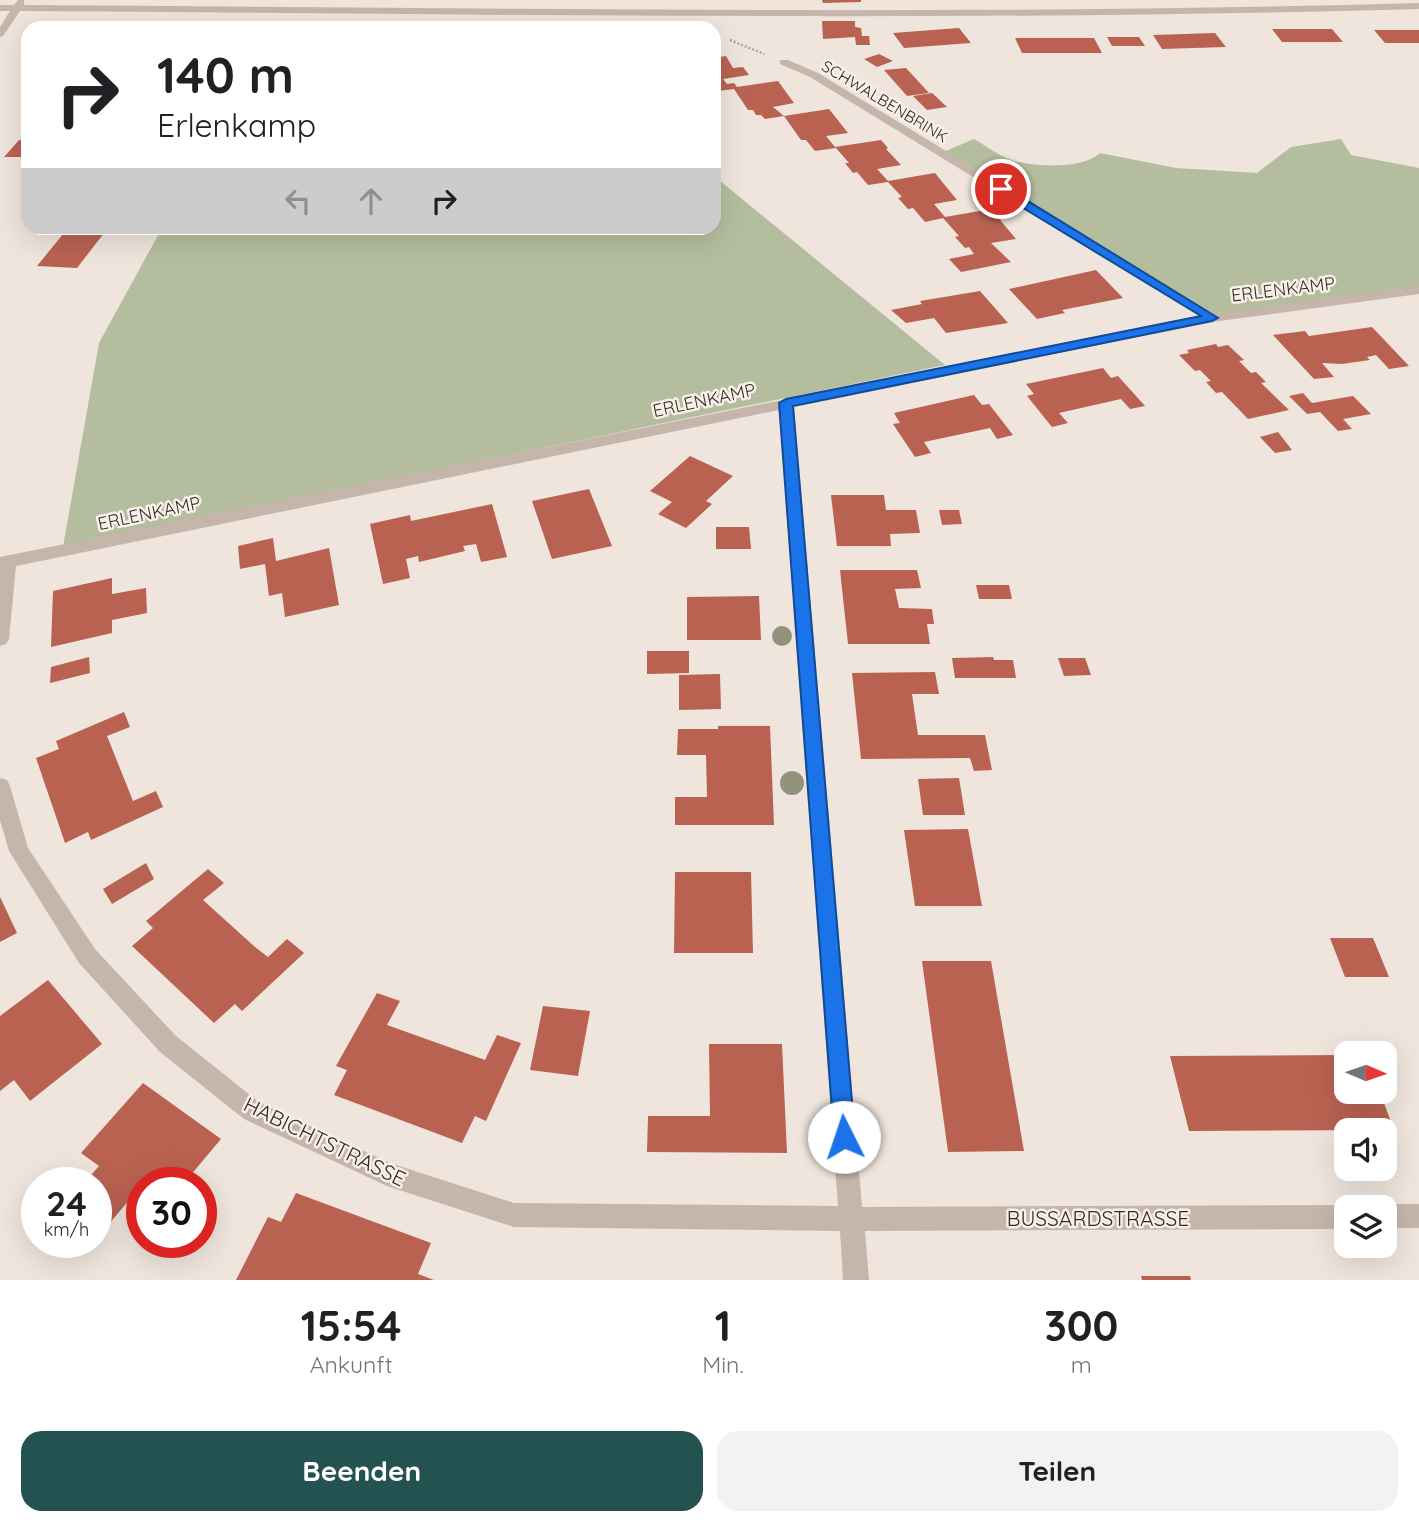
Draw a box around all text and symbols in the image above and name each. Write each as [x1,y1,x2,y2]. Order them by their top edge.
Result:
text: 140 m [157,44,294,105]
icon: right [42,49,133,140]
street label: SCHWALBENBRINK [818,55,952,147]
text: Erlenkamp [157,105,316,145]
pin [971,159,1031,219]
icon: arrive [982,170,1020,208]
icon: left [279,182,317,220]
icon: ahead [352,182,390,220]
icon: right [425,182,463,220]
street label: ERLENKAMP [1230,271,1336,307]
street label: ERLENKAMP [650,378,758,422]
street label: ERLENKAMP [95,491,203,535]
north arrow [1334,1041,1396,1104]
map controls [1334,1041,1397,1258]
street label: HABICHTSTRASSE [240,1091,410,1191]
position arrow [807,1100,881,1174]
button: sound [1334,1118,1397,1181]
speed limit sign: 30 [126,1167,217,1258]
text: 24 [46,1181,87,1225]
button: layers [1334,1195,1397,1258]
street label: BUSSARDSTRASSE [1007,1205,1189,1231]
text: km/h [44,1218,89,1241]
text: 15:54 [301,1299,402,1352]
text: 1 [715,1299,731,1352]
text: 300 [1044,1299,1118,1352]
text: Ankunft [310,1350,393,1379]
text: Min. [702,1350,744,1379]
text: m [1071,1350,1092,1379]
button: Beenden [21,1431,703,1511]
button: Teilen [717,1431,1398,1511]

